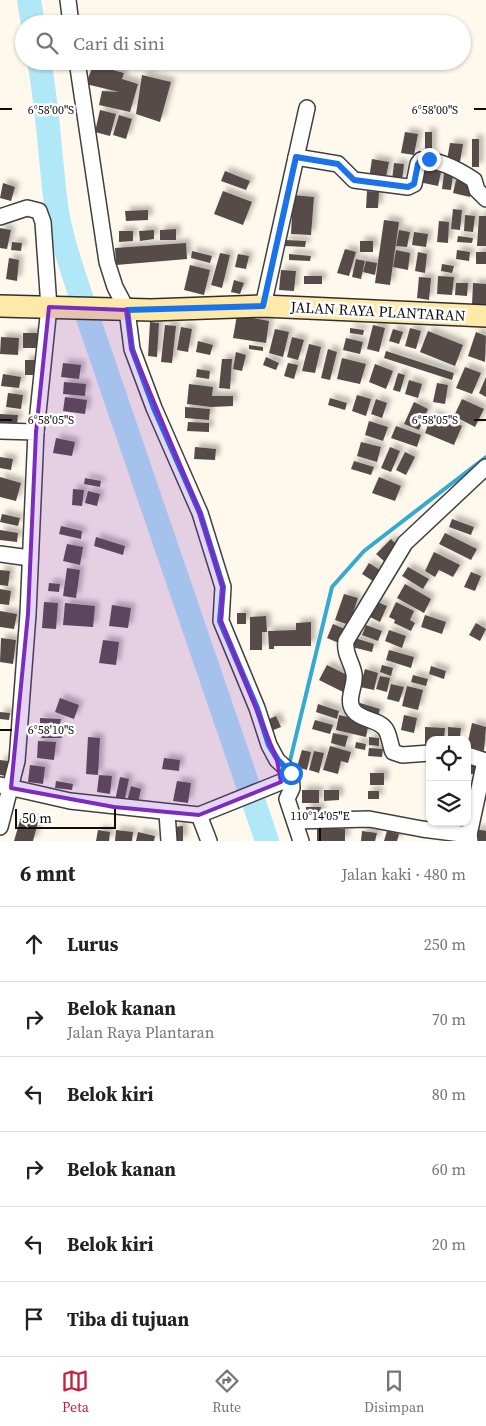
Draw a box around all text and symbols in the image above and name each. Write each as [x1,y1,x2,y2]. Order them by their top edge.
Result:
search box [15,15,471,70]
icon: search [33,29,61,57]
text: Cari di sini [73,30,165,56]
text: 6°58'00"S [28,102,74,118]
text: 6°58'00"S [412,102,458,118]
route end [418,148,441,171]
street label: JALAN RAYA PLANTARAN [289,296,466,326]
text: 6°58'05"S [28,412,74,428]
text: 6°58'05"S [412,412,458,428]
text: 6°58'10"S [28,722,74,738]
map controls [426,736,471,826]
button: locate [426,736,471,781]
route start [280,762,303,785]
button: layers [426,781,471,826]
scale bar [15,806,116,829]
text: 50 m [22,808,52,828]
text: 110°14'05"E [290,808,350,824]
text: 6 mnt [20,859,75,888]
text: Jalan kaki · 480 m [341,863,466,885]
icon: ahead [20,930,48,958]
text: Lurus [67,931,118,957]
text: 250 m [424,933,466,955]
text: Belok kanan [67,995,176,1021]
icon: right [20,1005,48,1033]
text: 70 m [432,1008,466,1030]
text: Jalan Raya Plantaran [67,1021,214,1043]
icon: left [20,1080,48,1108]
text: Belok kiri [67,1081,154,1107]
text: 80 m [432,1083,466,1105]
icon: right [20,1155,48,1183]
text: Belok kanan [67,1156,176,1182]
text: 60 m [432,1158,466,1180]
icon: left [20,1230,48,1258]
text: Belok kiri [67,1231,154,1257]
text: 20 m [432,1233,466,1255]
icon: arrive [20,1305,48,1333]
text: Tiba di tujuan [67,1306,189,1332]
tab: Peta [61,1367,89,1417]
tab: Rute [212,1367,241,1417]
tab: Disimpan [364,1367,425,1417]

